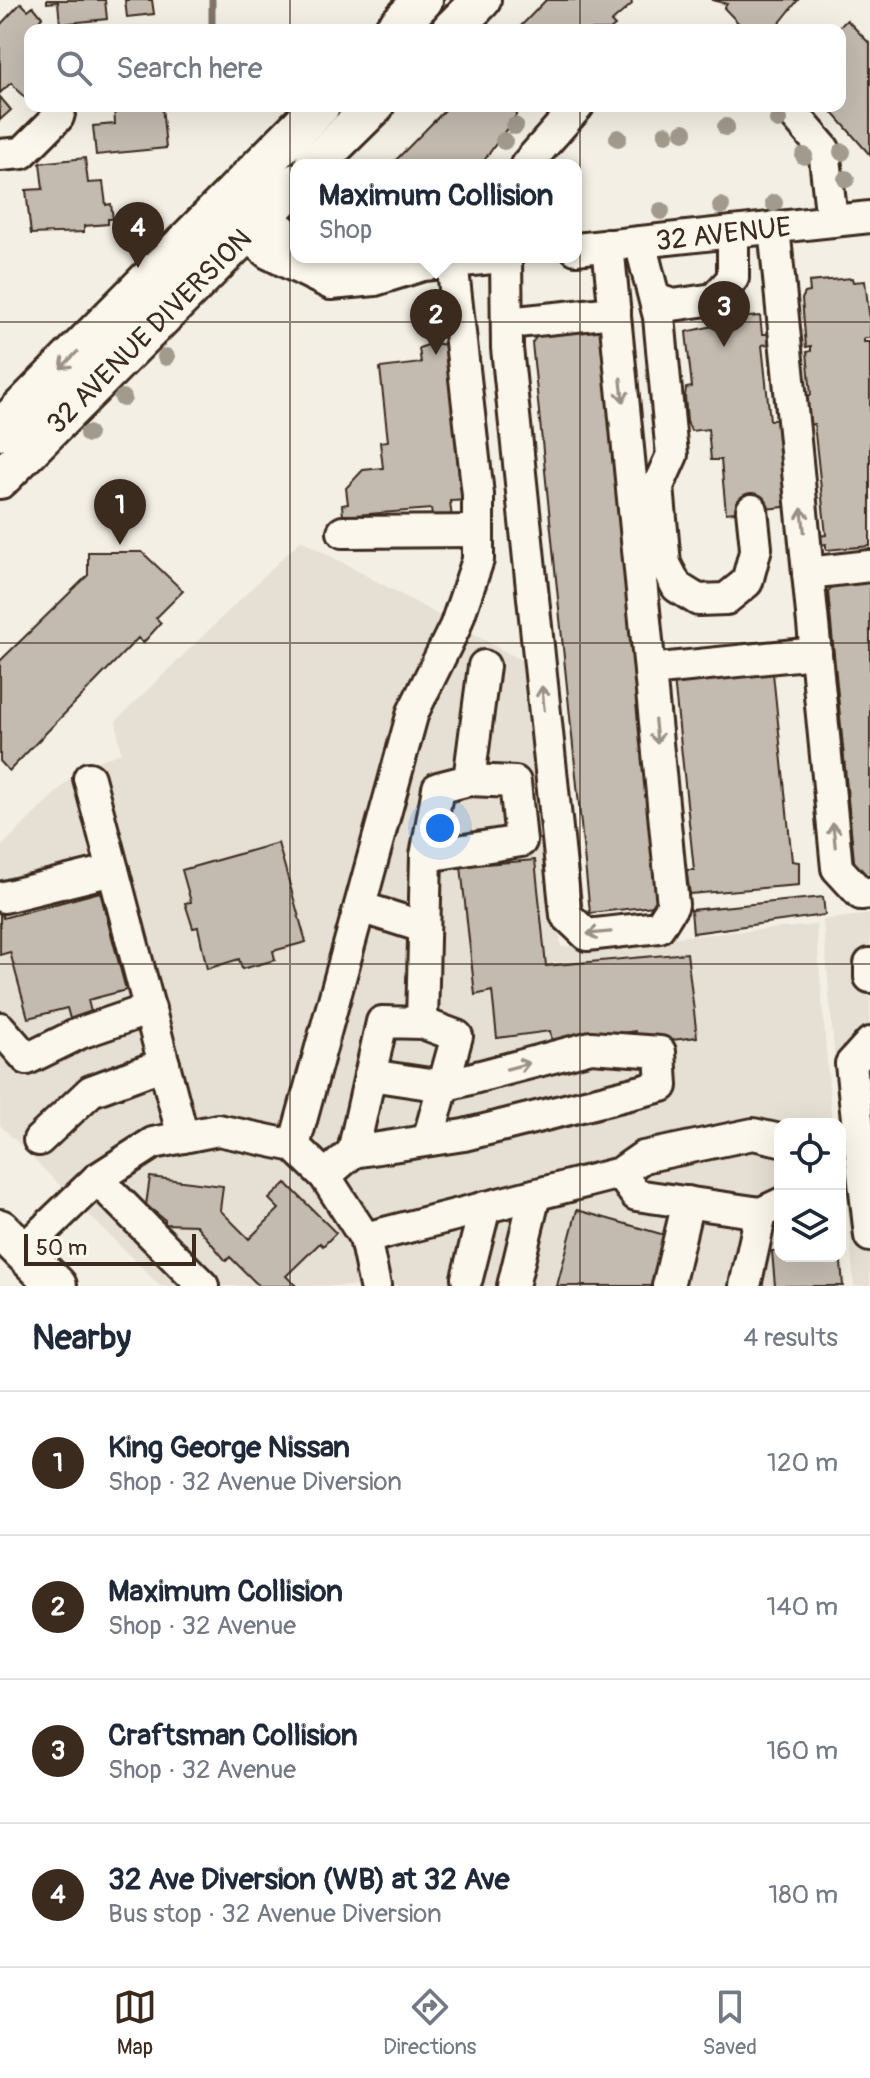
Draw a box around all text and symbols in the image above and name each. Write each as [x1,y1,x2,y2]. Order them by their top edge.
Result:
search box [24,24,846,112]
icon: search [52,46,96,90]
text: Search here [116,50,263,87]
popup [290,159,582,263]
text: Maximum Collision [319,177,553,214]
pin: 4 [112,202,164,268]
street label: 32 AVENUE [654,210,793,259]
text: Shop [319,214,372,246]
street label: 32 AVENUE DIVERSION [40,222,259,441]
pin: 3 [698,281,750,347]
pin: 2 [410,289,462,355]
one-way arrow [59,351,79,370]
one-way arrow [615,376,630,403]
pin: 1 [94,479,146,545]
one-way arrow [795,507,810,534]
one-way arrow [535,685,550,712]
one-way arrow [649,718,664,745]
your location [420,808,460,848]
one-way arrow [826,822,841,849]
one-way arrow [587,926,613,941]
one-way arrow [505,1058,531,1073]
map controls [774,1118,846,1262]
button: locate [774,1118,846,1190]
button: layers [774,1190,846,1262]
scale bar [24,1230,196,1266]
text: 50 m [36,1234,87,1262]
text: Nearby [32,1317,131,1360]
text: 4 results [743,1322,838,1354]
text: King George Nissan [108,1429,350,1466]
text: 1 [53,1447,63,1479]
text: 120 m [767,1447,838,1479]
text: Shop · 32 Avenue Diversion [108,1466,402,1498]
text: Maximum Collision [108,1573,343,1610]
text: 2 [51,1591,65,1623]
text: 140 m [766,1591,838,1623]
text: Shop · 32 Avenue [108,1610,296,1642]
text: Craftsman Collision [108,1717,358,1754]
text: 3 [51,1735,65,1767]
text: 160 m [766,1735,838,1767]
text: Shop · 32 Avenue [108,1754,296,1786]
text: 32 Ave Diversion (WB) at 32 Ave [108,1861,509,1898]
text: 4 [50,1879,66,1911]
text: 180 m [768,1879,838,1911]
text: Bus stop · 32 Avenue Diversion [108,1898,442,1930]
tab: Map [113,1985,157,2061]
tab: Directions [383,1985,476,2061]
tab: Saved [702,1985,757,2061]

